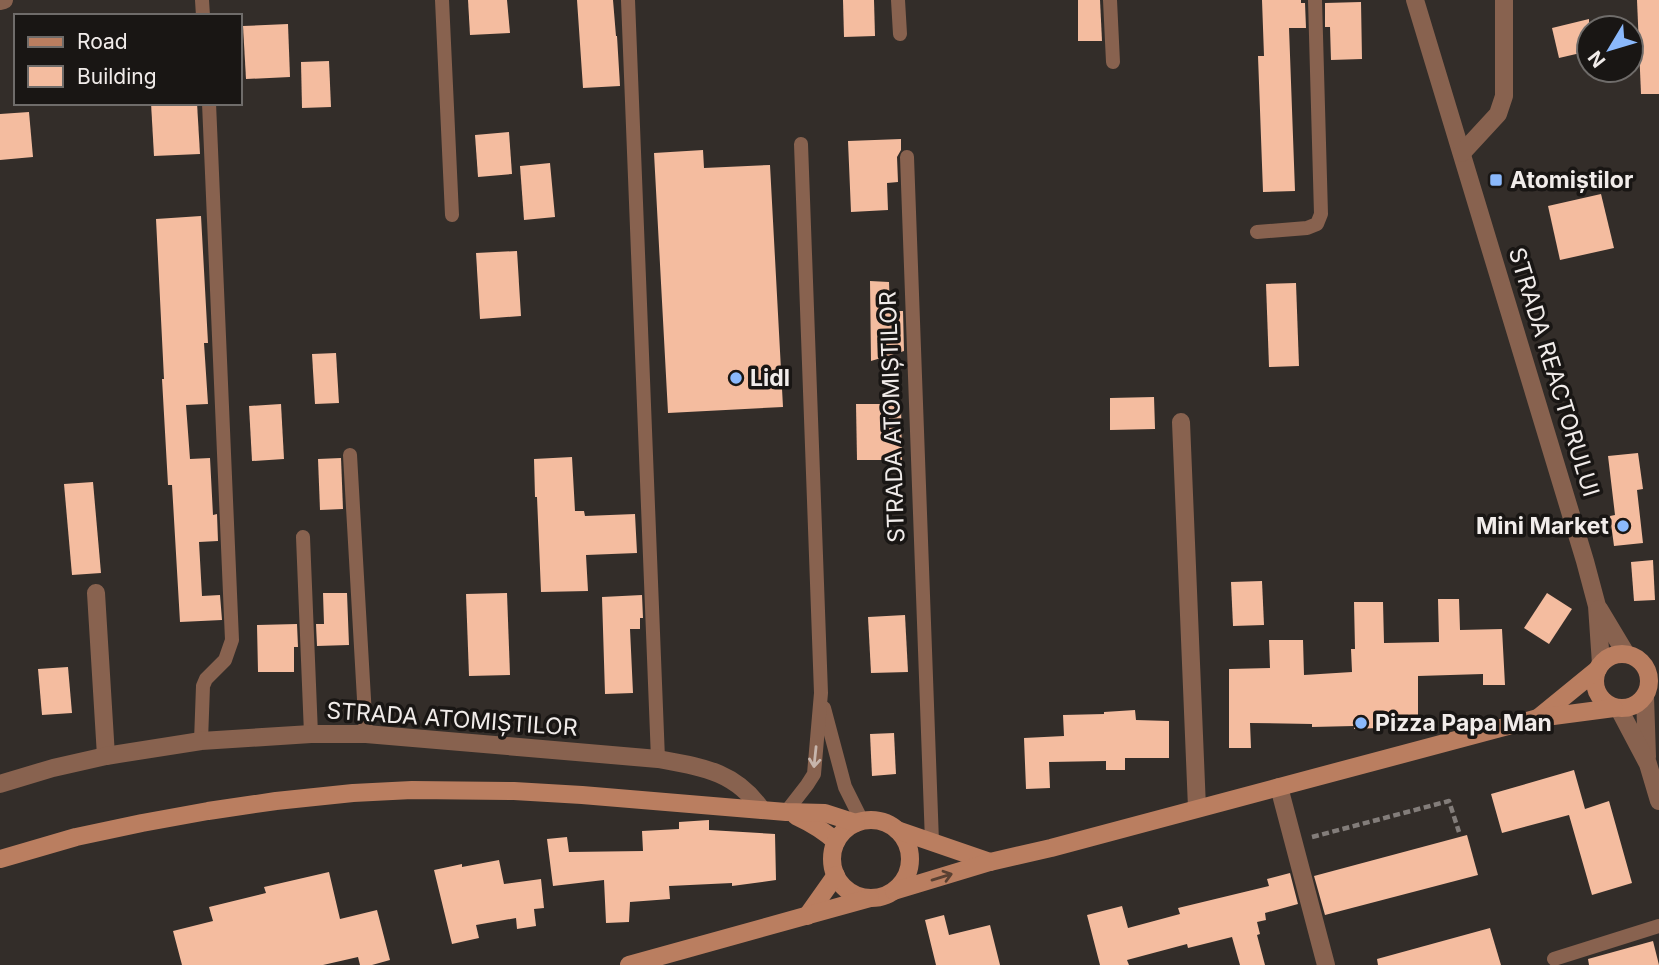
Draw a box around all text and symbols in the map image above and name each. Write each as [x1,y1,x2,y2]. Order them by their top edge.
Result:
legend [14,14,242,105]
north arrow [1575,14,1645,84]
text: Road [77,29,128,54]
text: N [1583,46,1611,72]
text: Building [77,64,157,89]
place label: Atomiștilor [1510,166,1633,194]
marker: Atomiștilor [1488,172,1504,188]
street label: STRADA REACTORULUI [1503,244,1605,500]
street label: STRADA ATOMIȘTILOR [874,291,910,543]
place label: Lidl [750,364,790,392]
marker: Lidl [728,370,744,386]
place label: Mini Market [1476,512,1610,540]
marker: Mini Market [1615,518,1631,534]
street label: STRADA ATOMIȘTILOR [326,696,579,742]
place label: Pizza Papa Man [1375,709,1552,737]
marker: Pizza Papa Man [1353,715,1369,731]
one-way arrow [809,745,822,768]
one-way arrow [930,869,952,882]

